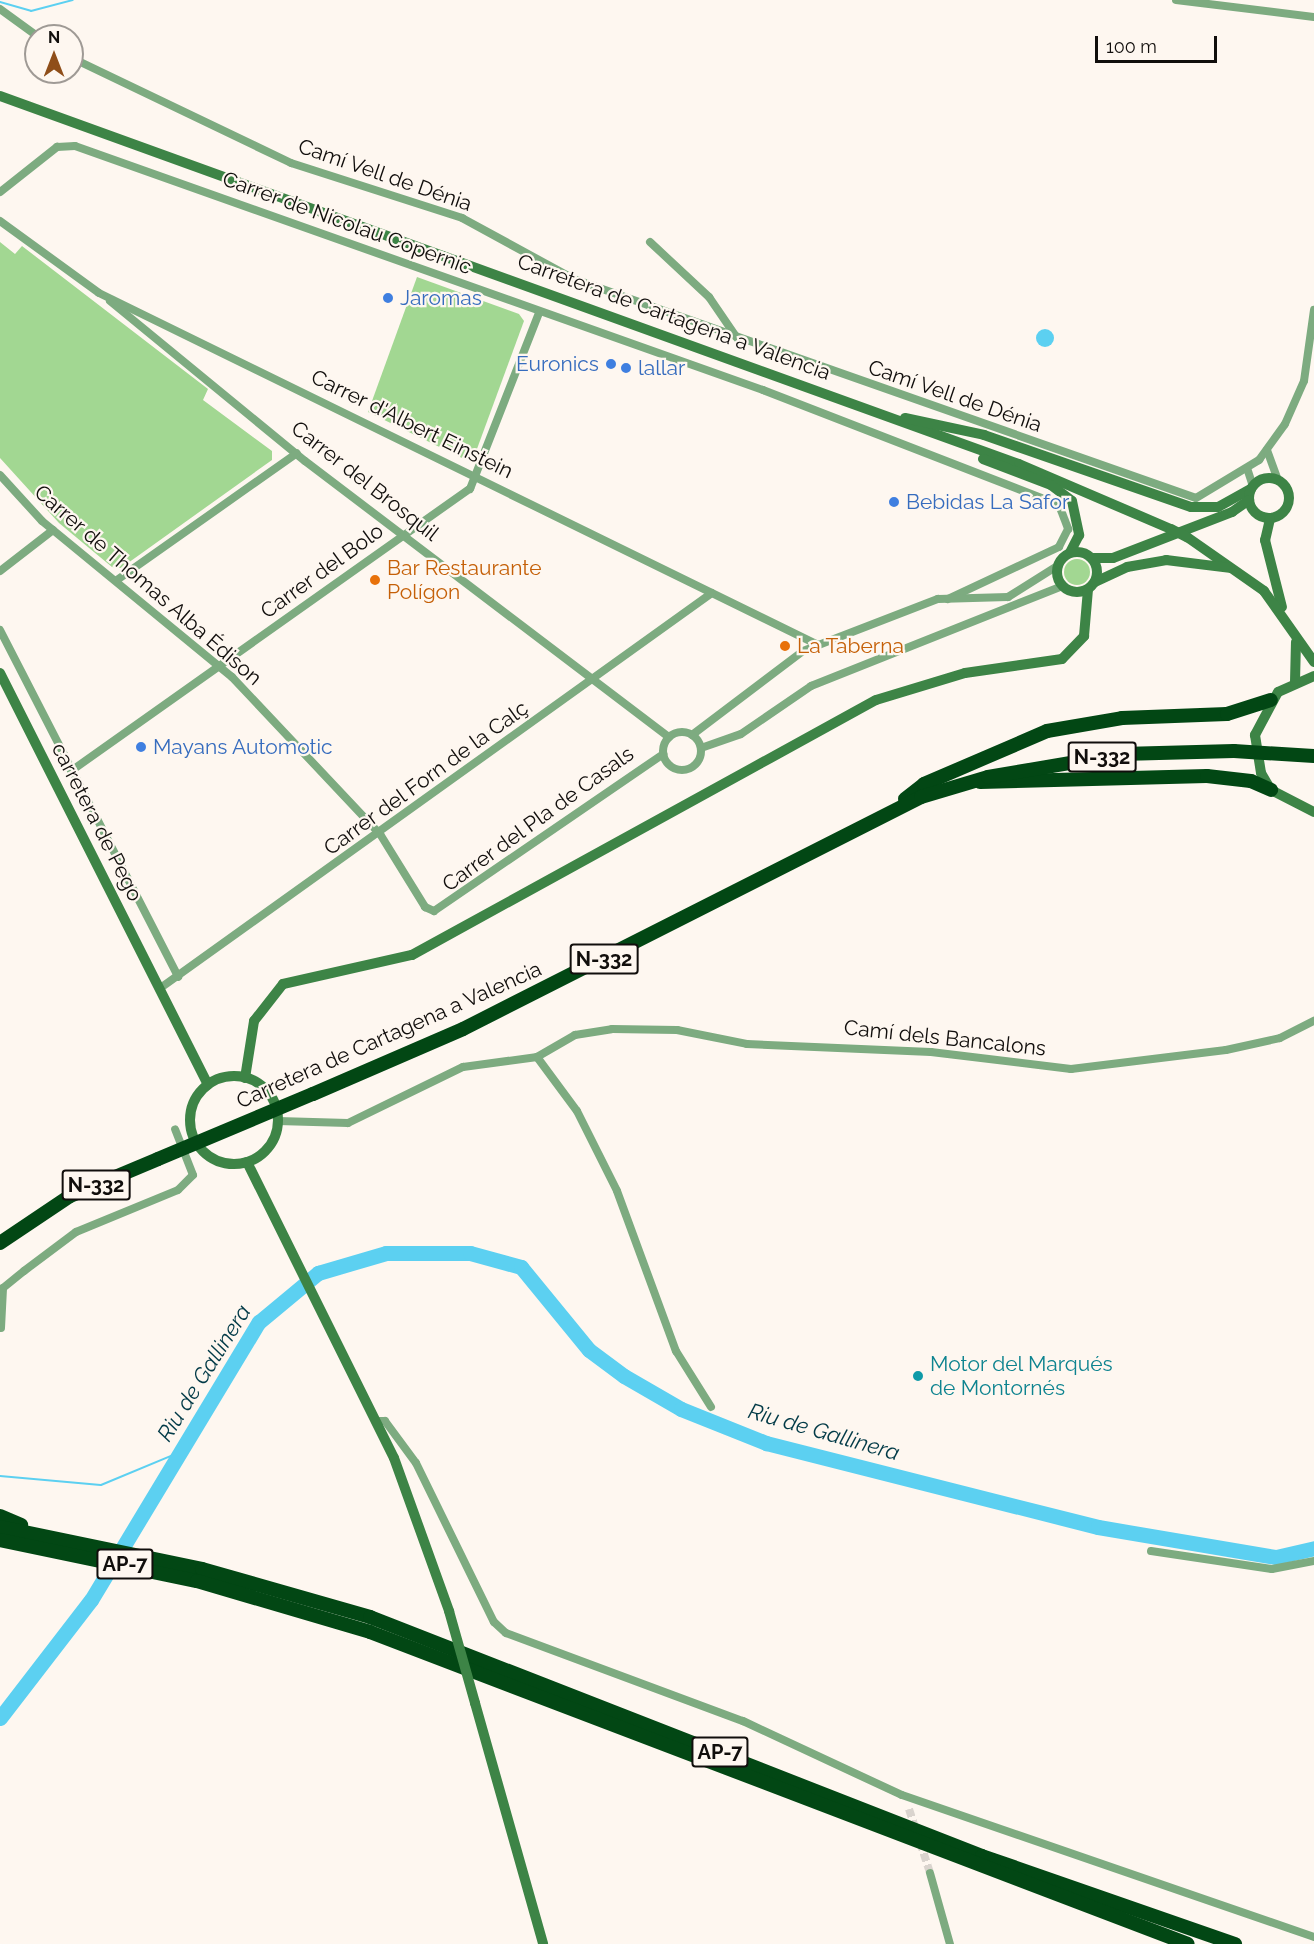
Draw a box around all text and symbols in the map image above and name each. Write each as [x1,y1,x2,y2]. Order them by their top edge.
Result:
north arrow [24,24,84,84]
scale bar [1098,24,1220,62]
text: N [48,28,60,47]
text: 100 m [1106,36,1157,57]
street label: Camí Vell de Dénia [294,133,476,217]
street label: Carrer de Nicolau Copernic [219,166,475,280]
street label: Carretera de Cartagena a Valencia [514,248,834,386]
place label: Jaromas [400,285,482,311]
marker: Jaromas [381,291,395,305]
place label: Euronics [516,351,599,377]
street label: Camí Vell de Dénia [864,354,1046,438]
place label: lallar [638,355,685,381]
marker: Euronics [604,357,618,371]
marker: lallar [619,361,633,375]
street label: Carrer d'Albert Einstein [307,364,517,484]
street label: Carrer del Brosquil [286,415,444,547]
street label: Carrer de Thomas Alba Édison [29,479,267,691]
place label: Bebidas La Safor [906,489,1069,515]
marker: Bebidas La Safor [887,495,901,509]
street label: Carrer del Bolo [255,518,389,624]
place label: Bar Restaurante Polígon [387,555,542,605]
marker: Bar Restaurante Polígon [368,573,382,587]
place label: La Taberna [797,633,904,659]
marker: La Taberna [778,639,792,653]
street label: Carrer del Forn de la Calç [319,695,533,861]
place label: Mayans Automotic [153,734,333,760]
street label: carretera de Pego [46,739,148,905]
marker: Mayans Automotic [134,740,148,754]
road number: N-332 [1068,740,1136,774]
street label: Carrer del Pla de Casals [437,741,639,897]
road number: N-332 [570,942,638,976]
street label: Carretera de Cartagena a Valencia [232,956,546,1114]
street label: Camí dels Bancalons [843,1015,1047,1061]
road number: N-332 [62,1168,130,1202]
water label: Riu de Gallinera [152,1300,256,1446]
place label: Motor del Marqués de Montornés [930,1351,1114,1401]
marker: Motor del Marqués de Montornés [911,1369,925,1383]
water label: Riu de Gallinera [745,1398,903,1466]
road number: AP-7 [95,1547,155,1581]
road number: AP-7 [690,1735,750,1769]

